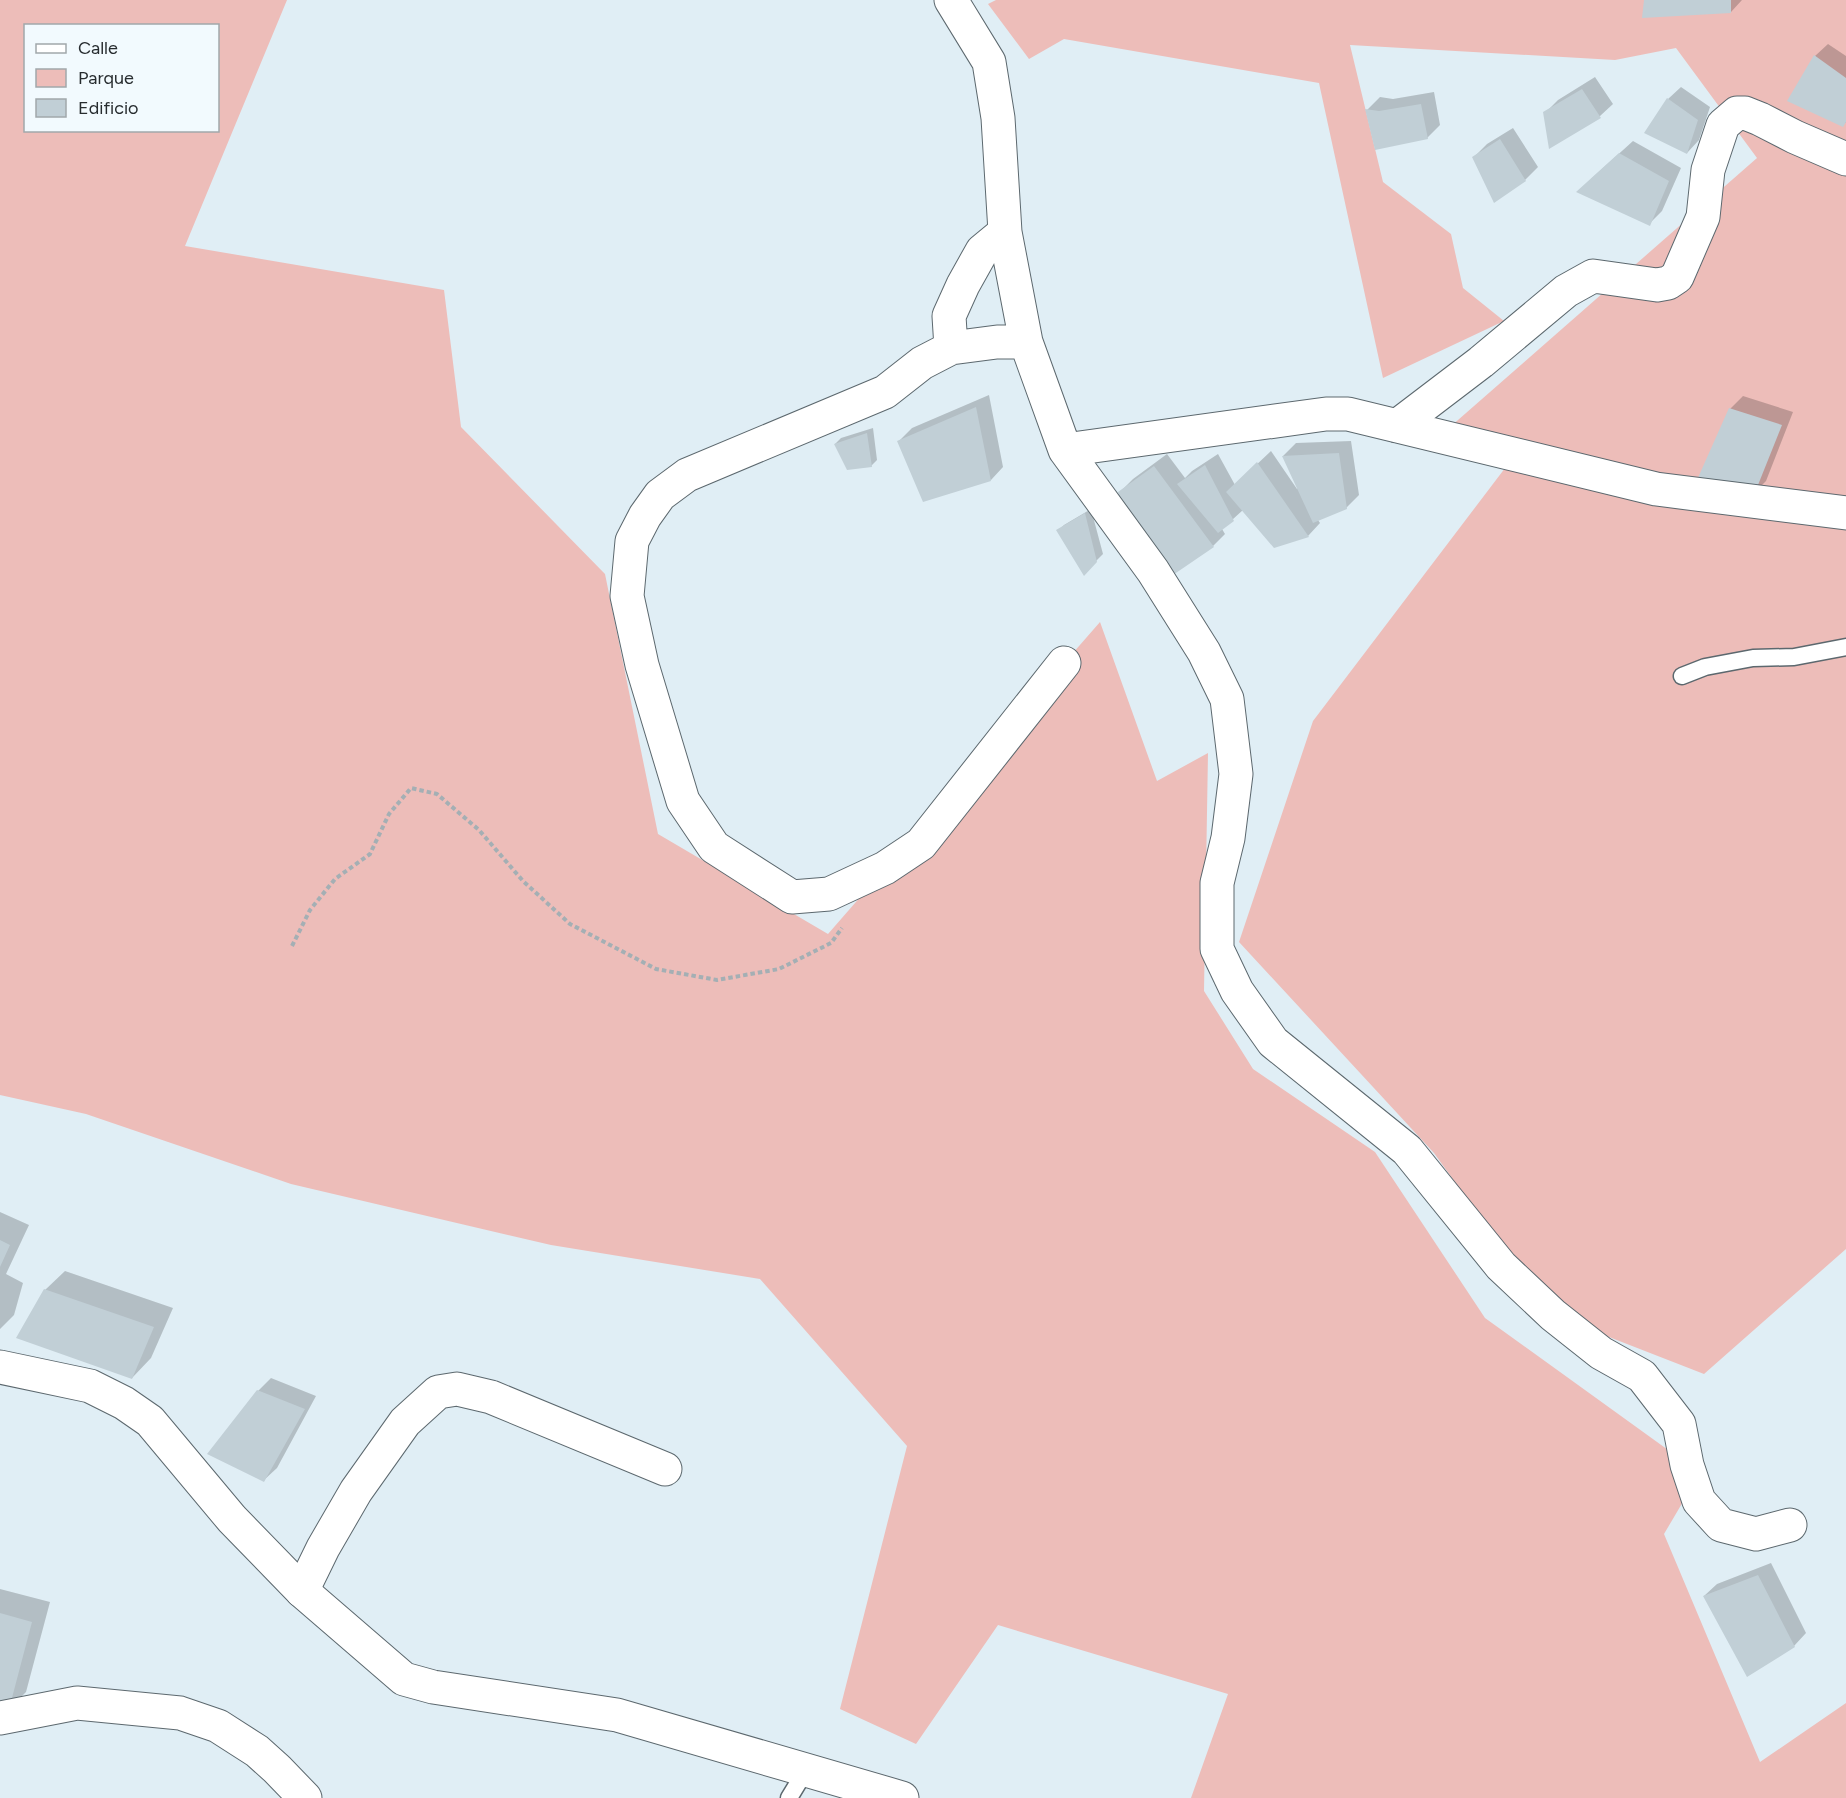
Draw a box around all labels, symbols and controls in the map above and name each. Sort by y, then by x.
legend [24,24,219,132]
text: Calle [78,37,118,59]
text: Parque [78,67,134,89]
text: Edificio [78,97,139,119]

